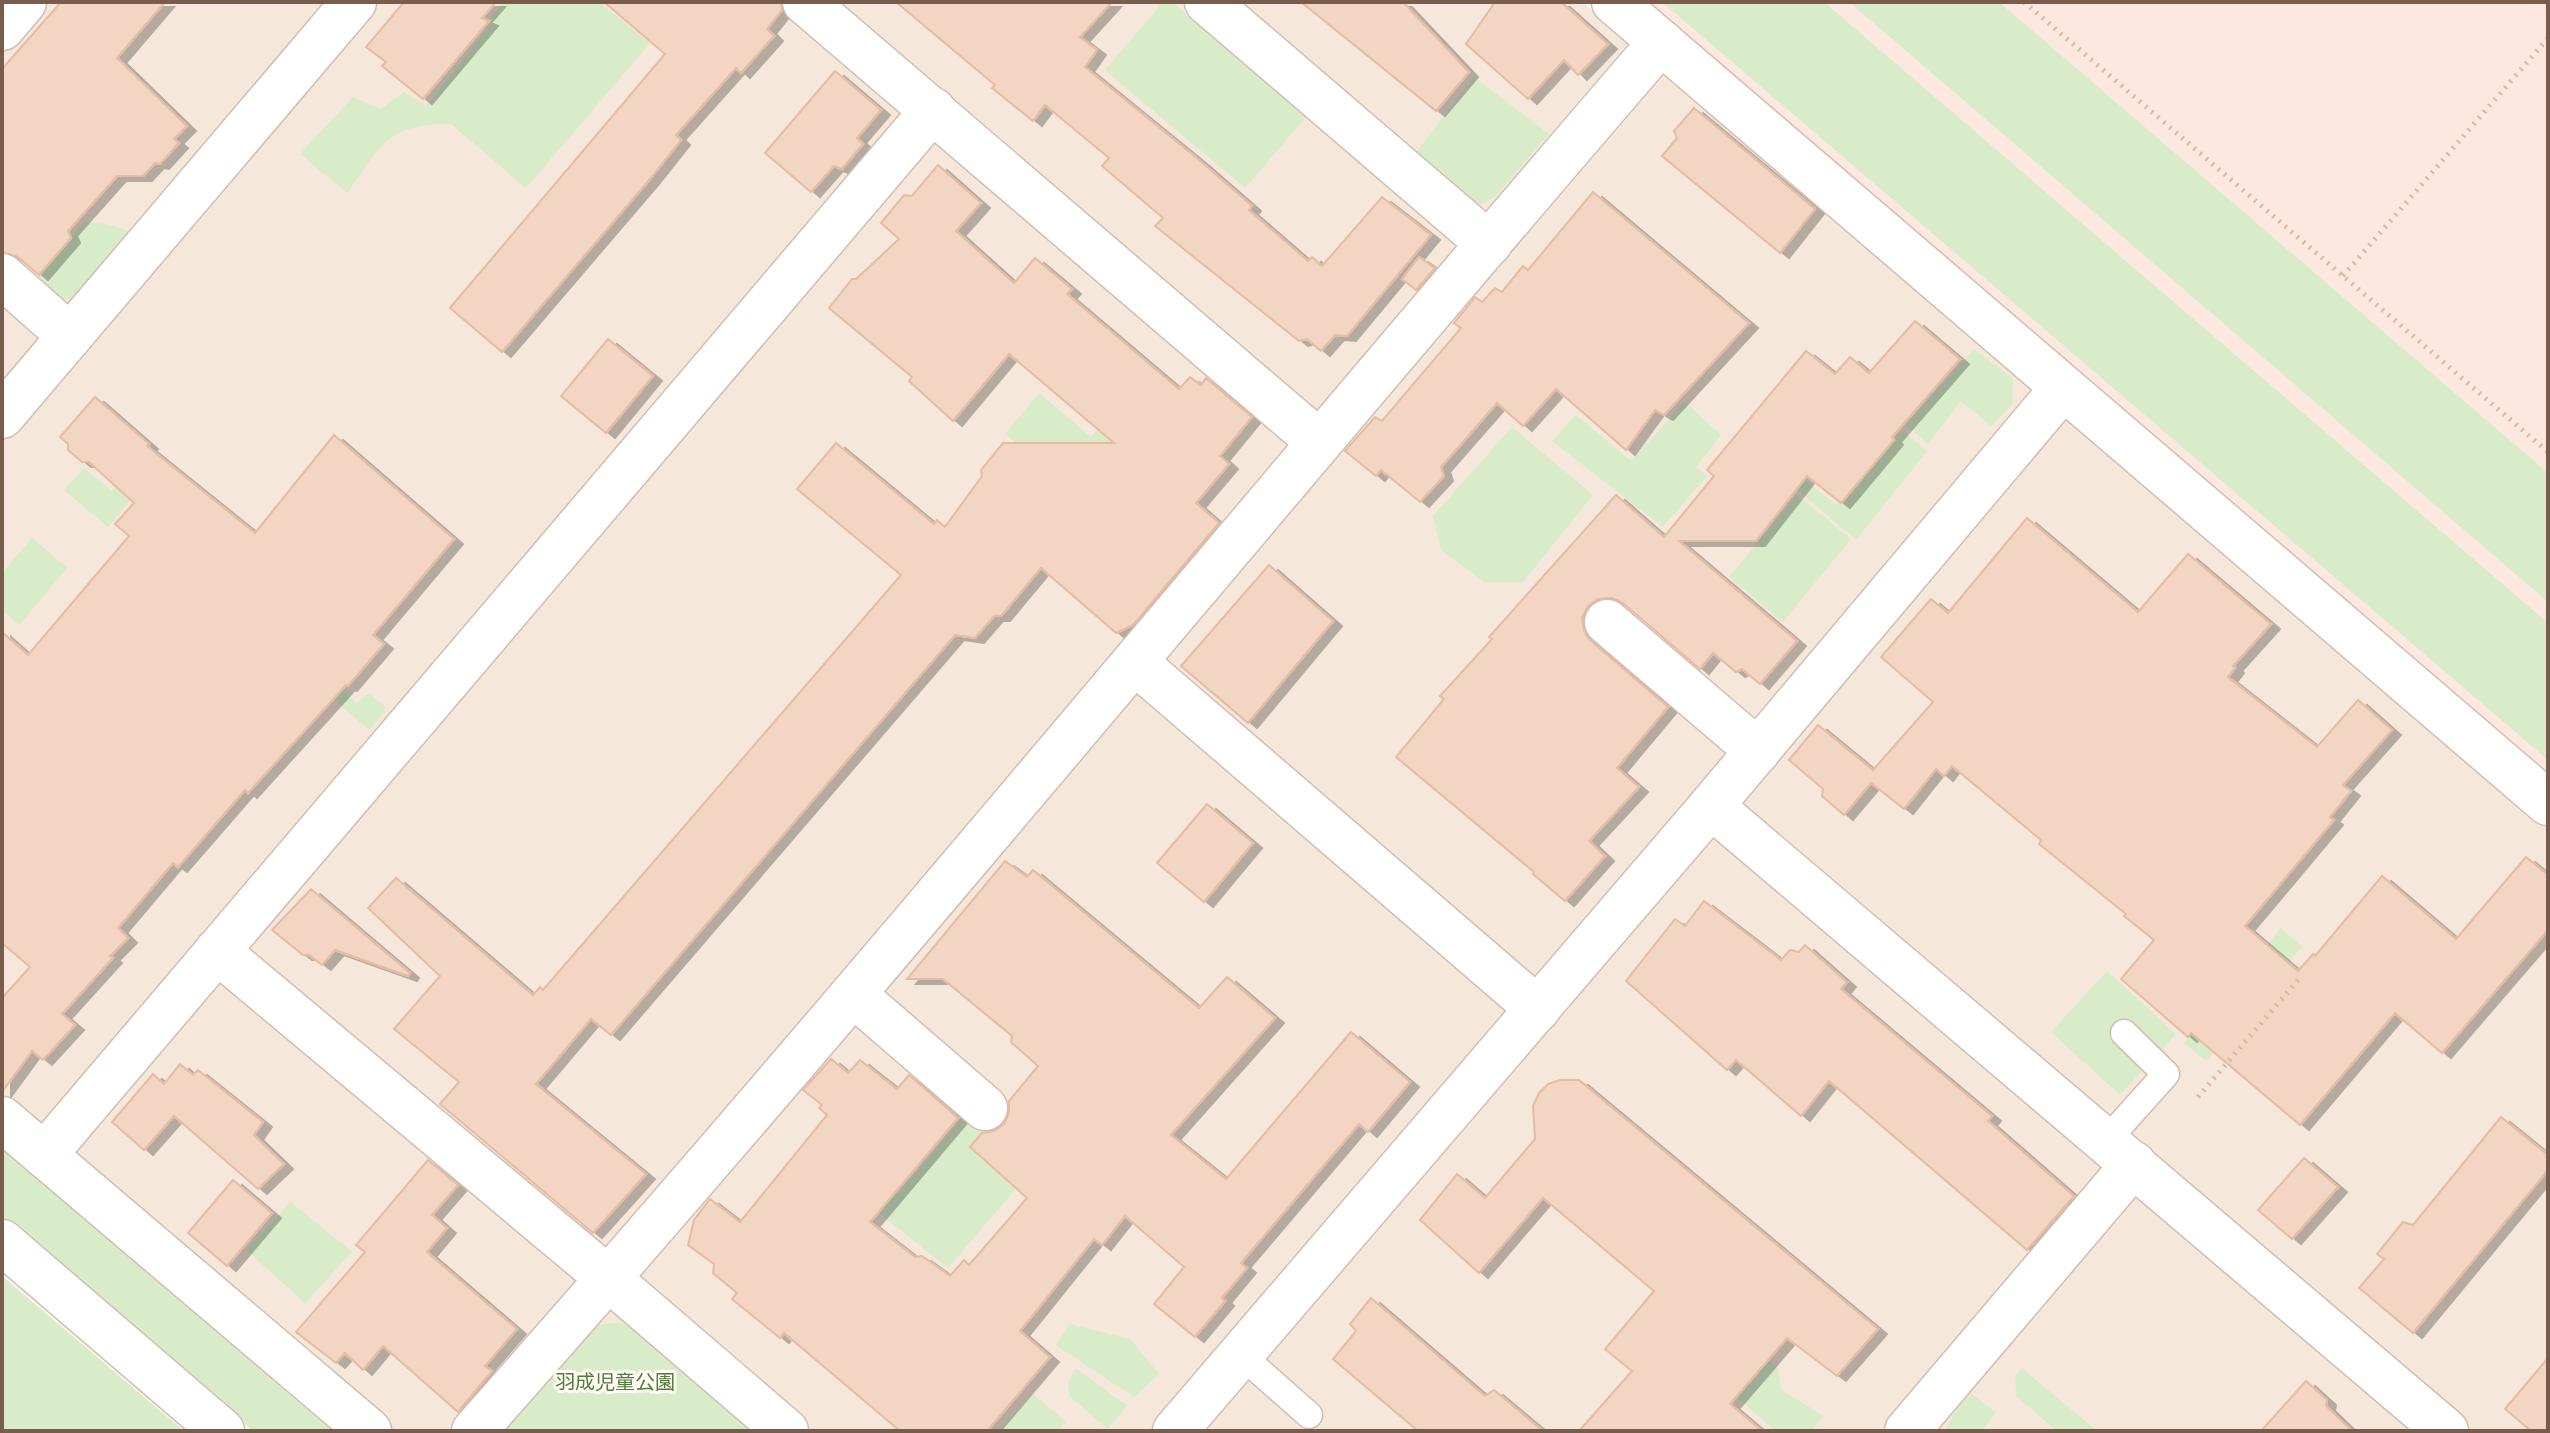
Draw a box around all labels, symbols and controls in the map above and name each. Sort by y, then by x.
park label: 羽成児童公園 [555,1368,675,1395]

